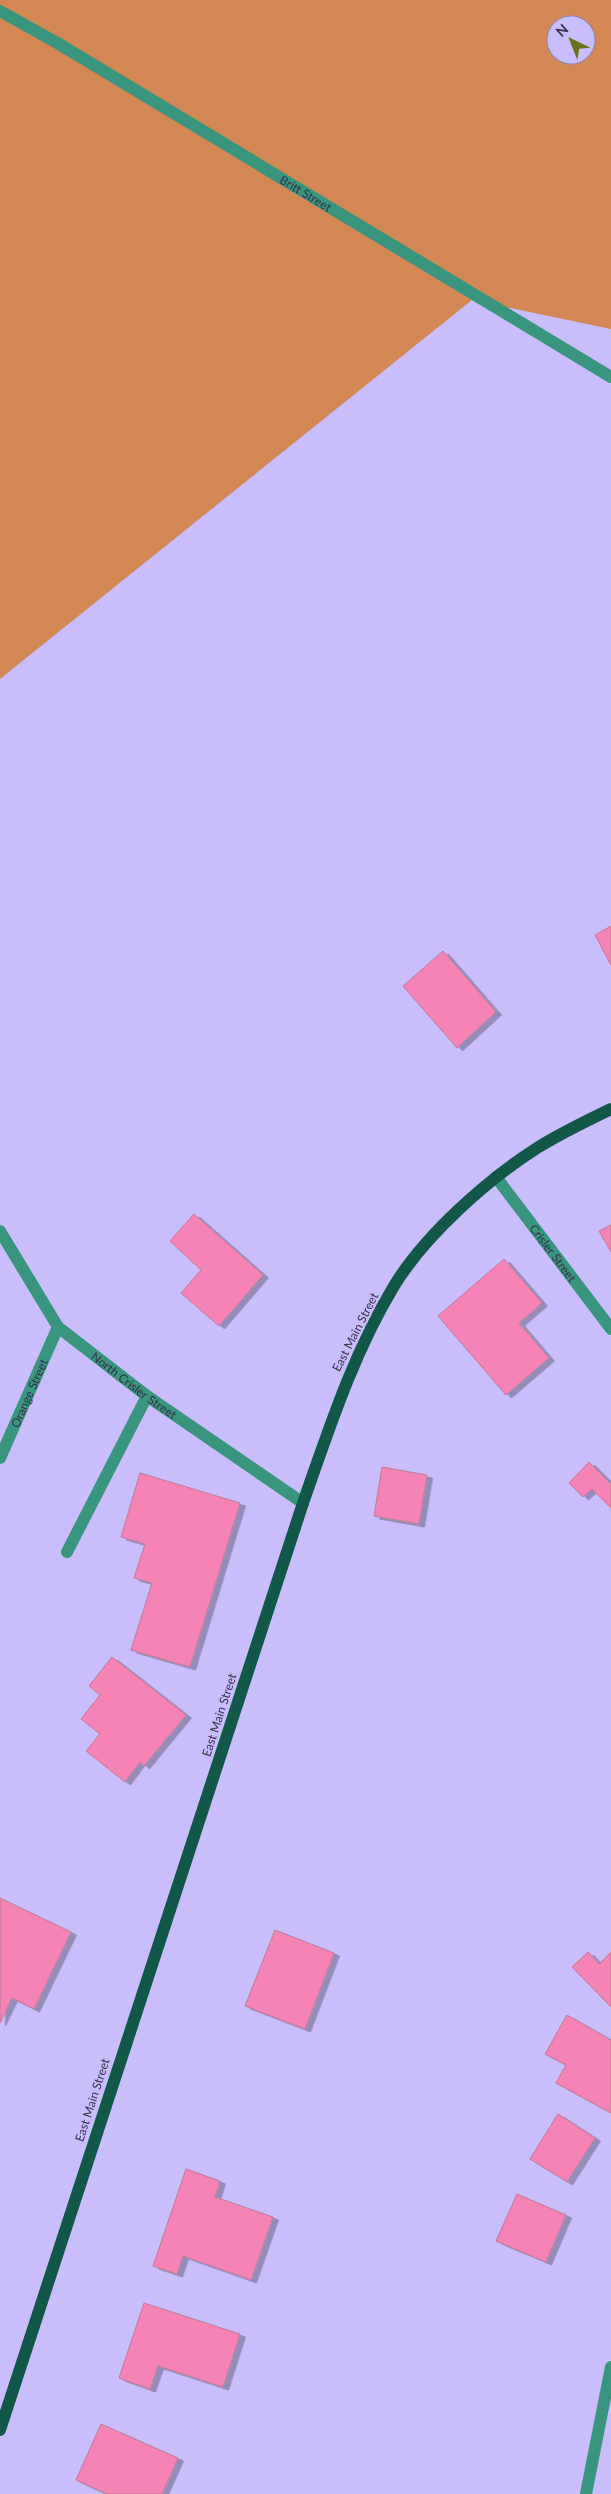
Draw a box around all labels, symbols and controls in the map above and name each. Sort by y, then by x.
north arrow [546,15,596,65]
text: N [552,20,572,40]
street label: Britt Street [277,172,335,215]
street label: Crisler Street [527,1221,580,1285]
street label: East Main Street [329,1289,382,1374]
street label: North Crisler Street [89,1348,180,1422]
street label: Orange Street [7,1356,51,1430]
street label: East Main Street [198,1671,240,1758]
street label: East Main Street [71,2056,113,2143]

